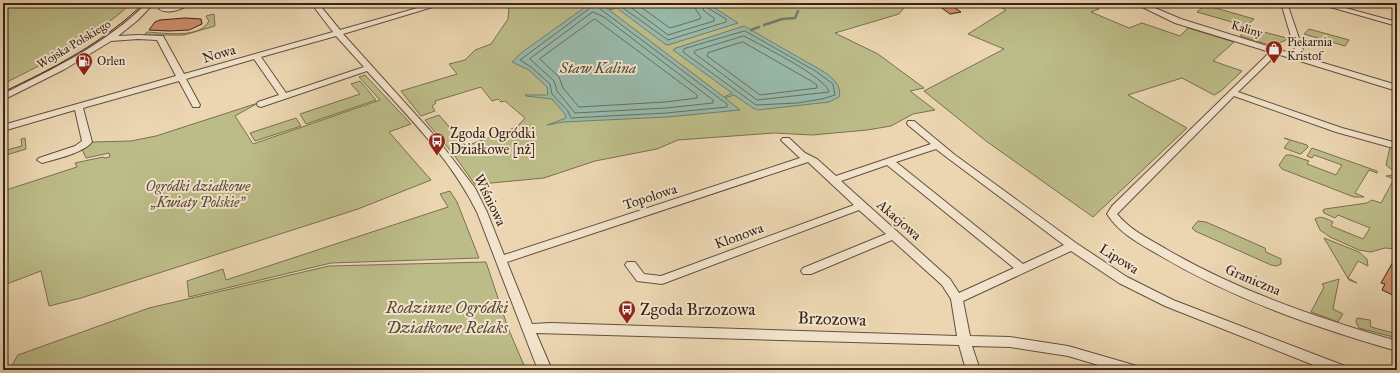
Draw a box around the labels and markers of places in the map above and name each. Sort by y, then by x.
place label: Piekarnia Kristof [1287,35,1333,63]
shop icon: Piekarnia Kristof [1264,39,1284,64]
fuel station icon: Orlen [74,51,94,76]
place label: Orlen [97,54,126,68]
place label: Zgoda Ogródki Działkowe [nż] [450,125,535,158]
bus stop icon: Zgoda Ogródki Działkowe [nż] [427,131,447,156]
bus stop icon: Zgoda Brzozowa [617,299,637,324]
place label: Zgoda Brzozowa [640,299,756,320]

